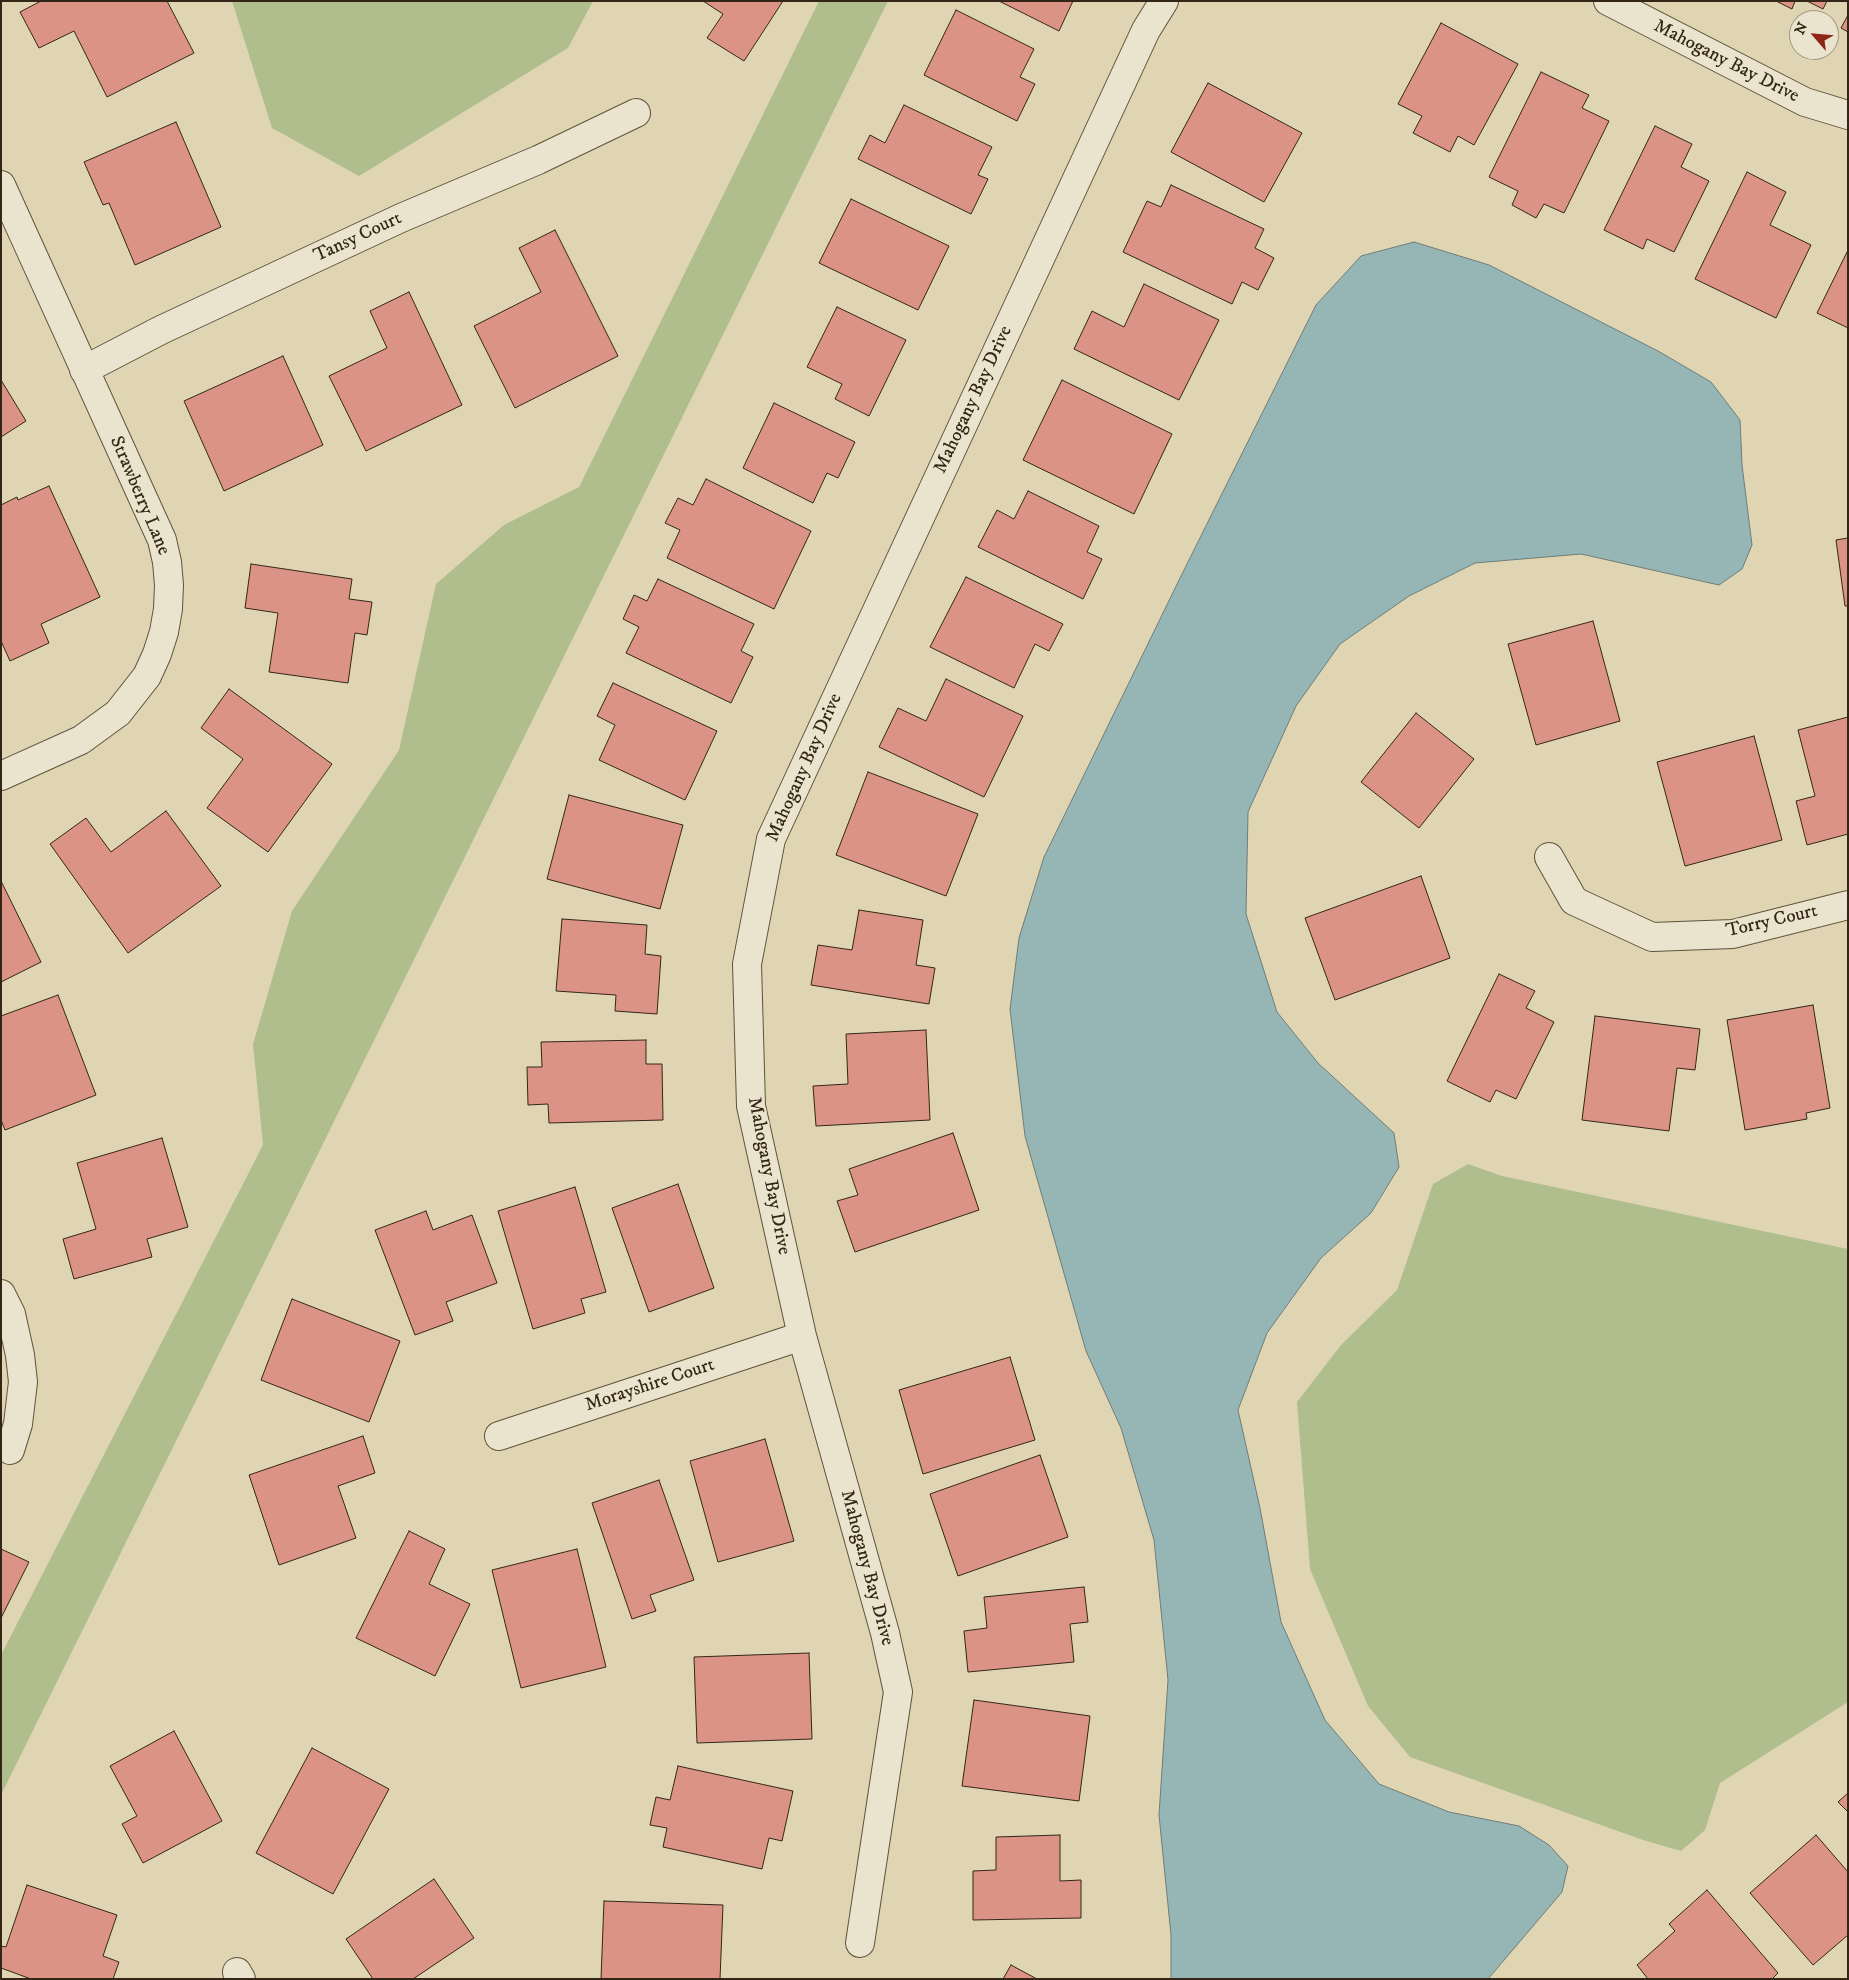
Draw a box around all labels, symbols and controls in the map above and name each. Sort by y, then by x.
north arrow [1789,10,1839,60]
street label: Mahogany Bay Drive [1649,15,1803,109]
text: N [1791,19,1812,38]
street label: Tansy Court [310,208,406,268]
street label: Mahogany Bay Drive [930,323,1018,477]
street label: Strawberry Lane [104,433,174,559]
street label: Mahogany Bay Drive [762,690,848,846]
street label: Torry Court [1724,900,1820,944]
street label: Mahogany Bay Drive [742,1095,794,1257]
street label: Morayshire Court [582,1354,718,1418]
street label: Mahogany Bay Drive [834,1488,898,1648]

